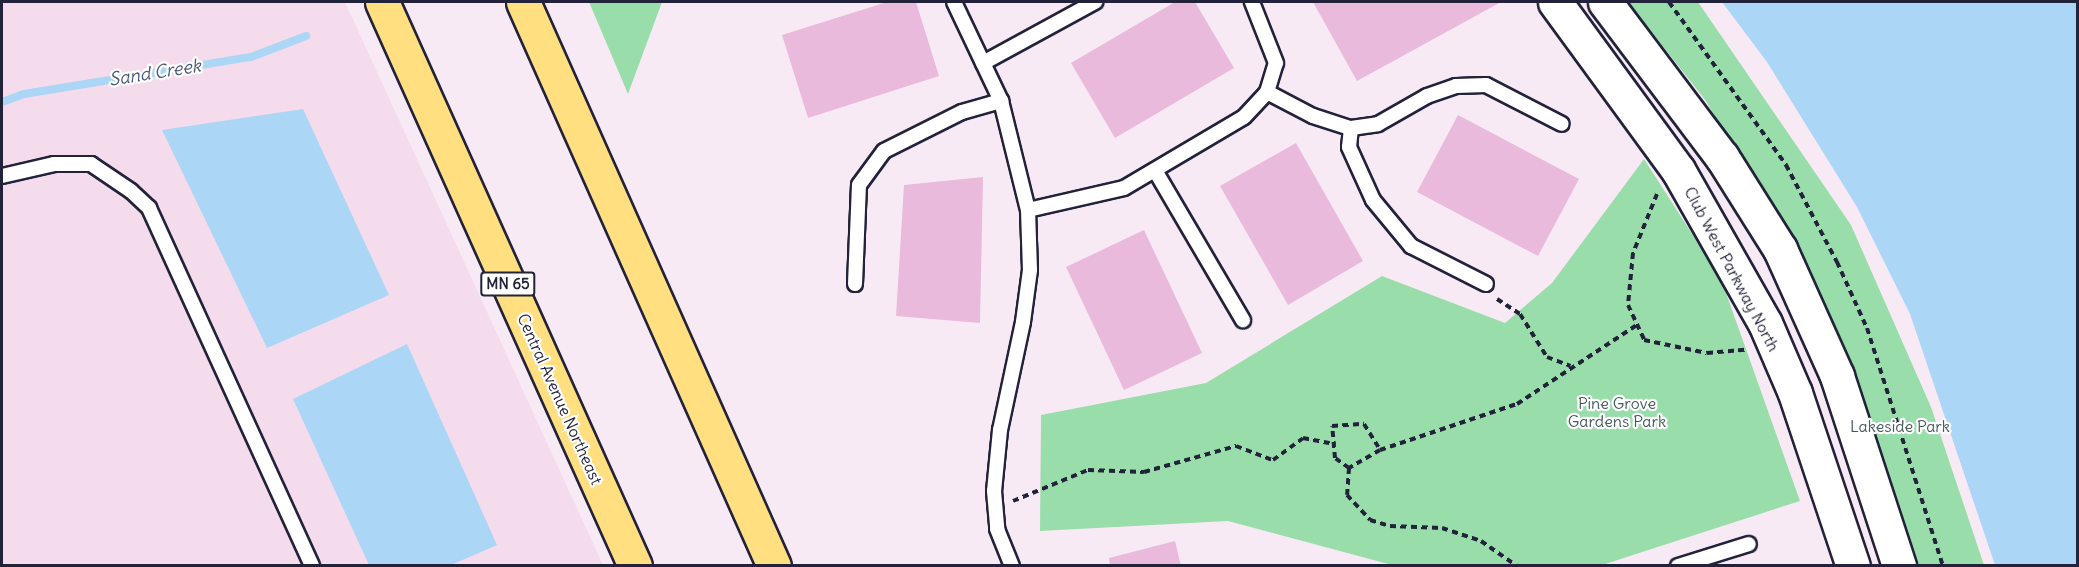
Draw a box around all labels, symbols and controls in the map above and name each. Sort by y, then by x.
water label: Sand Creek [108,55,202,91]
street label: Club West Parkway North [1680,183,1784,355]
road number: MN 65 [480,272,536,296]
street label: Central Avenue Northeast [514,311,606,487]
park label: Pine Grove Gardens Park [1568,393,1666,431]
park label: Lakeside Park [1850,416,1950,436]

